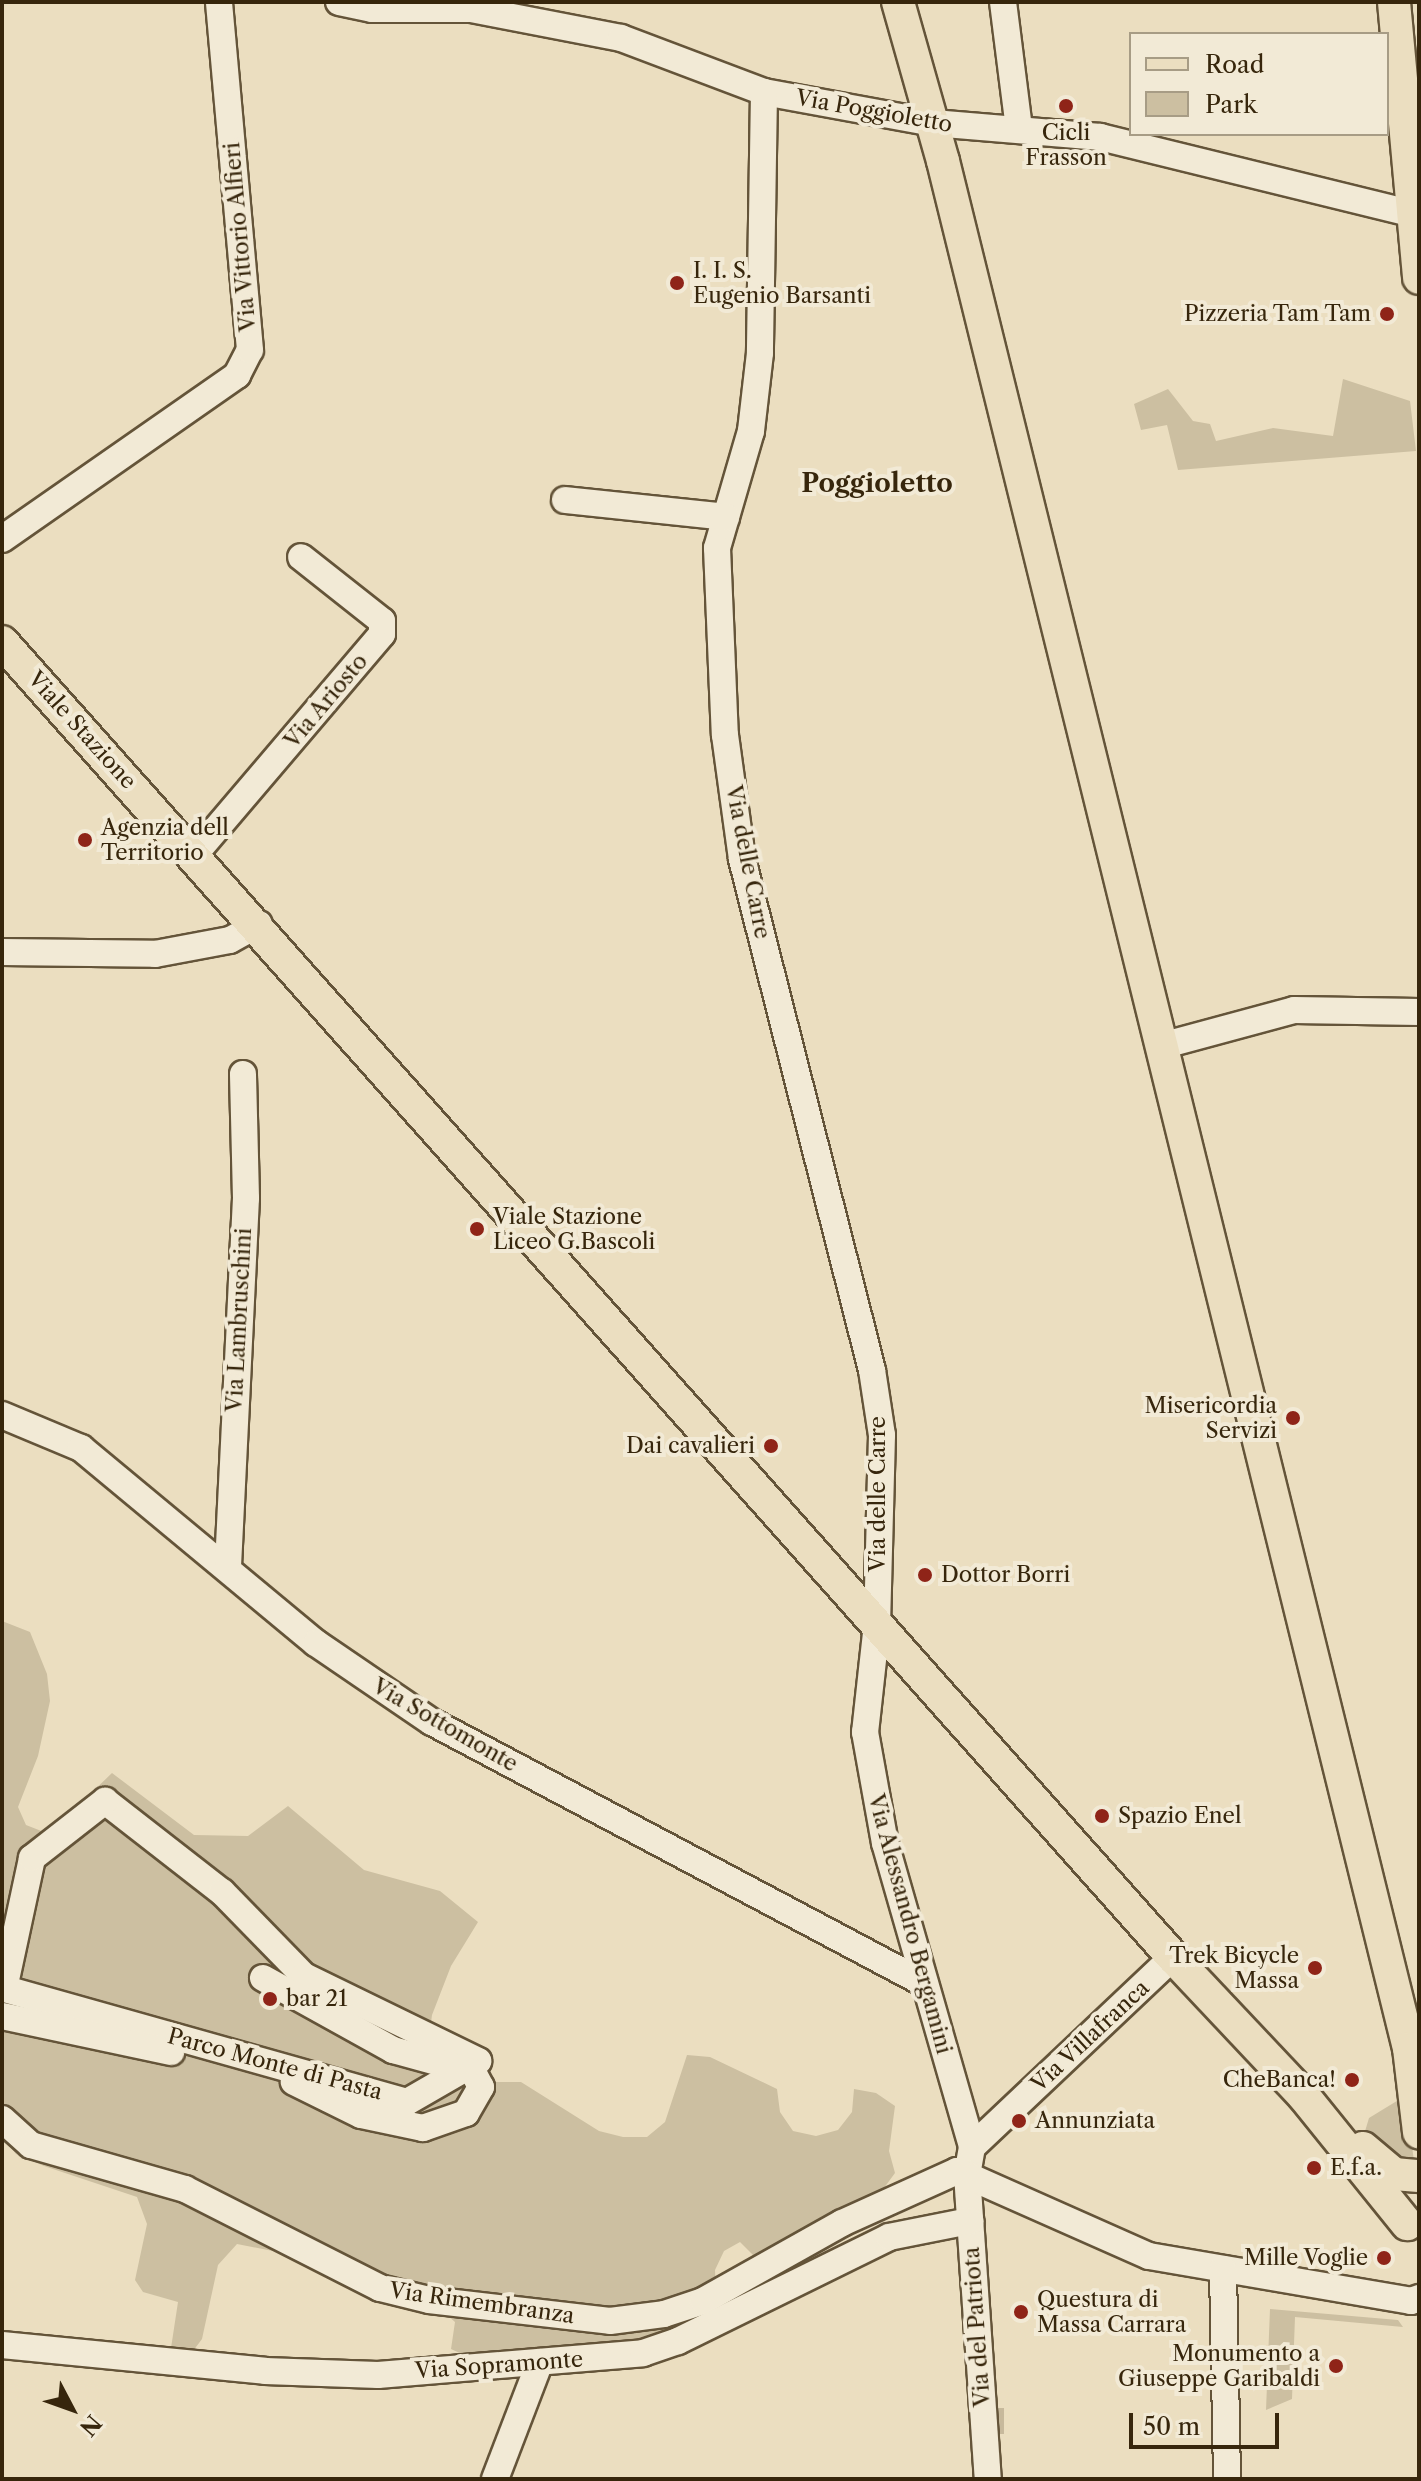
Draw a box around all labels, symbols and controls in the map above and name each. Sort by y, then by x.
legend [1129,32,1389,136]
text: Road [1205,50,1264,79]
street label: Via Poggioletto [794,84,954,138]
text: Park [1205,90,1257,119]
marker: Cicli Frasson [1057,97,1075,115]
place label: Cicli Frasson [1025,119,1107,170]
street label: Via Vittorio Alfieri [218,140,262,334]
place label: I. I. S. Eugenio Barsanti [693,257,871,308]
marker: I. I. S. Eugenio Barsanti [668,274,686,292]
place label: Pizzeria Tam Tam [1183,301,1371,327]
marker: Pizzeria Tam Tam [1378,305,1396,323]
district label: Poggioletto [801,468,953,500]
street label: Via Ariosto [278,648,374,754]
street label: Viale Stazione [22,666,142,794]
street label: Via delle Carre [720,783,776,941]
place label: Agenzia dell Territorio [101,814,229,866]
marker: Agenzia dell Territorio [76,831,94,849]
place label: Viale Stazione Liceo G.Bascoli [493,1203,655,1254]
marker: Viale Stazione Liceo G.Bascoli [468,1220,486,1238]
street label: Via Lambruschini [221,1227,257,1413]
place label: Misericordia Servizi [1145,1392,1277,1444]
marker: Misericordia Servizi [1284,1409,1302,1427]
street label: Via delle Carre [865,1416,891,1572]
place label: Dai cavalieri [626,1433,755,1459]
marker: Dai cavalieri [762,1437,780,1455]
place label: Dottor Borri [941,1562,1071,1588]
marker: Dottor Borri [916,1566,934,1584]
street label: Via Sottomonte [368,1673,522,1777]
street label: Via Alessandro Bergamini [862,1791,958,2057]
place label: Spazio Enel [1118,1803,1241,1829]
marker: Spazio Enel [1093,1807,1111,1825]
place label: Trek Bicycle Massa [1169,1942,1299,1994]
marker: Trek Bicycle Massa [1306,1959,1324,1977]
street label: Via Villafranca [1025,1974,1155,2098]
place label: bar 21 [286,1986,348,2012]
marker: bar 21 [261,1990,279,2008]
street label: Parco Monte di Pasta [165,2023,385,2105]
place label: CheBanca! [1223,2067,1336,2093]
marker: CheBanca! [1343,2071,1361,2089]
place label: Annunziata [1035,2108,1155,2134]
marker: Annunziata [1010,2112,1028,2130]
place label: E.f.a. [1330,2155,1382,2181]
marker: E.f.a. [1305,2159,1323,2177]
place label: Mille Voglie [1243,2245,1368,2271]
street label: Via del Patriota [958,2246,996,2408]
marker: Mille Voglie [1375,2249,1393,2267]
street label: Via Rimembranza [388,2277,576,2329]
place label: Questura di Massa Carrara [1037,2286,1187,2338]
marker: Questura di Massa Carrara [1012,2303,1030,2321]
place label: Monumento a Giuseppe Garibaldi [1118,2340,1320,2392]
street label: Via Sopramonte [414,2346,584,2384]
marker: Monumento a Giuseppe Garibaldi [1327,2357,1345,2375]
north arrow [32,2369,112,2449]
scale bar [1133,2397,1283,2447]
text: N [74,2409,107,2441]
text: 50 m [1143,2412,1200,2441]

